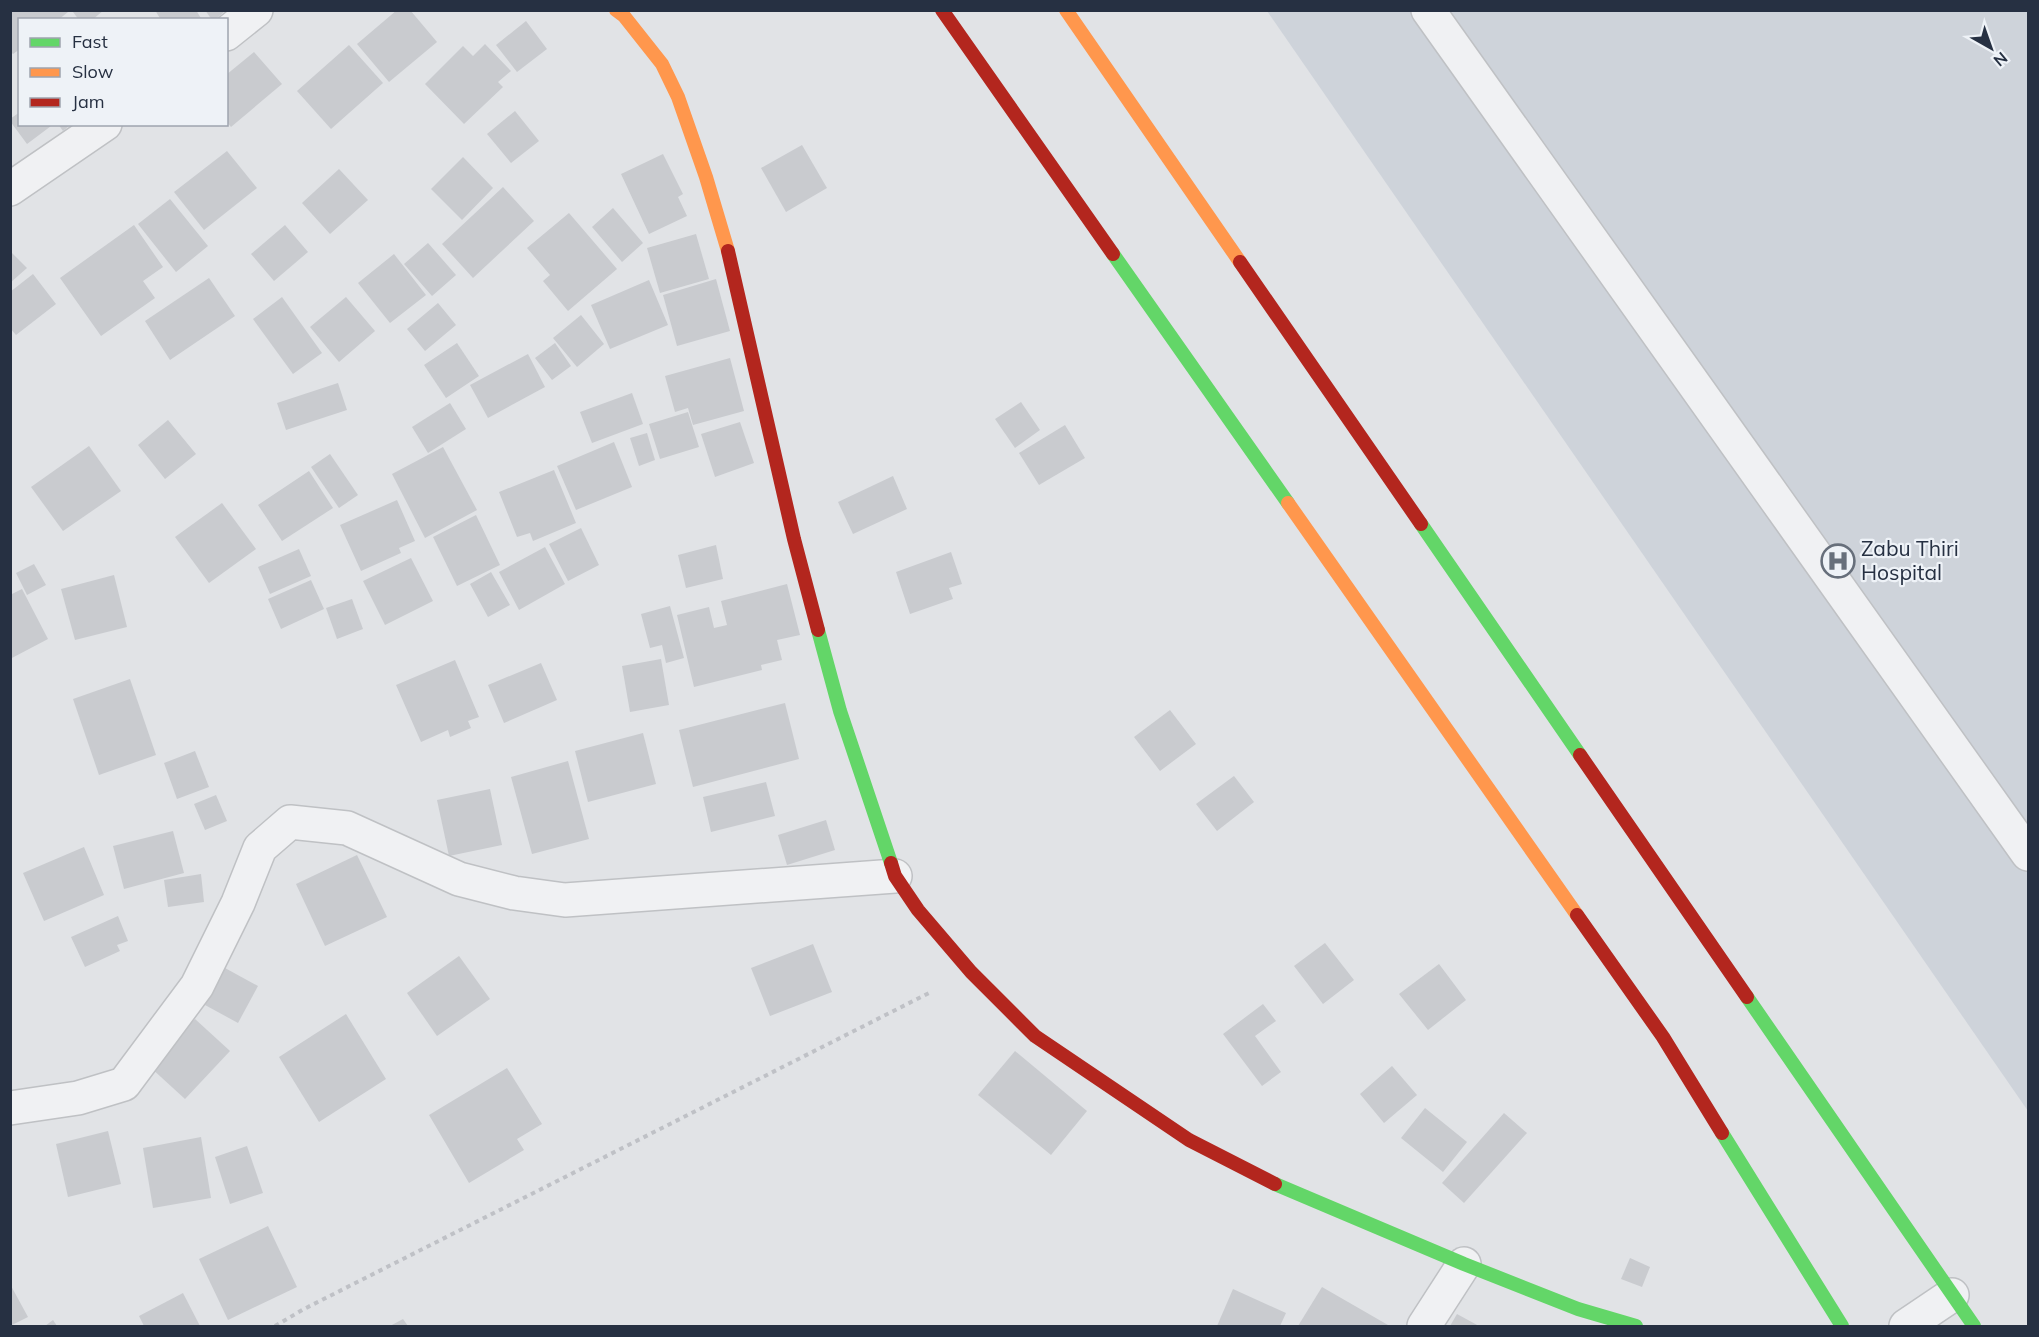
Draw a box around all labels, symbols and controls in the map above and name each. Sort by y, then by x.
legend [18,18,228,126]
north arrow [1961,18,2021,78]
text: Fast [72,30,108,53]
text: N [1990,48,2012,71]
text: Slow [72,60,114,83]
text: Jam [72,90,105,113]
place label: Zabu Thiri Hospital [1861,535,1959,585]
hospital icon: Zabu Thiri Hospital [1820,543,1856,579]

